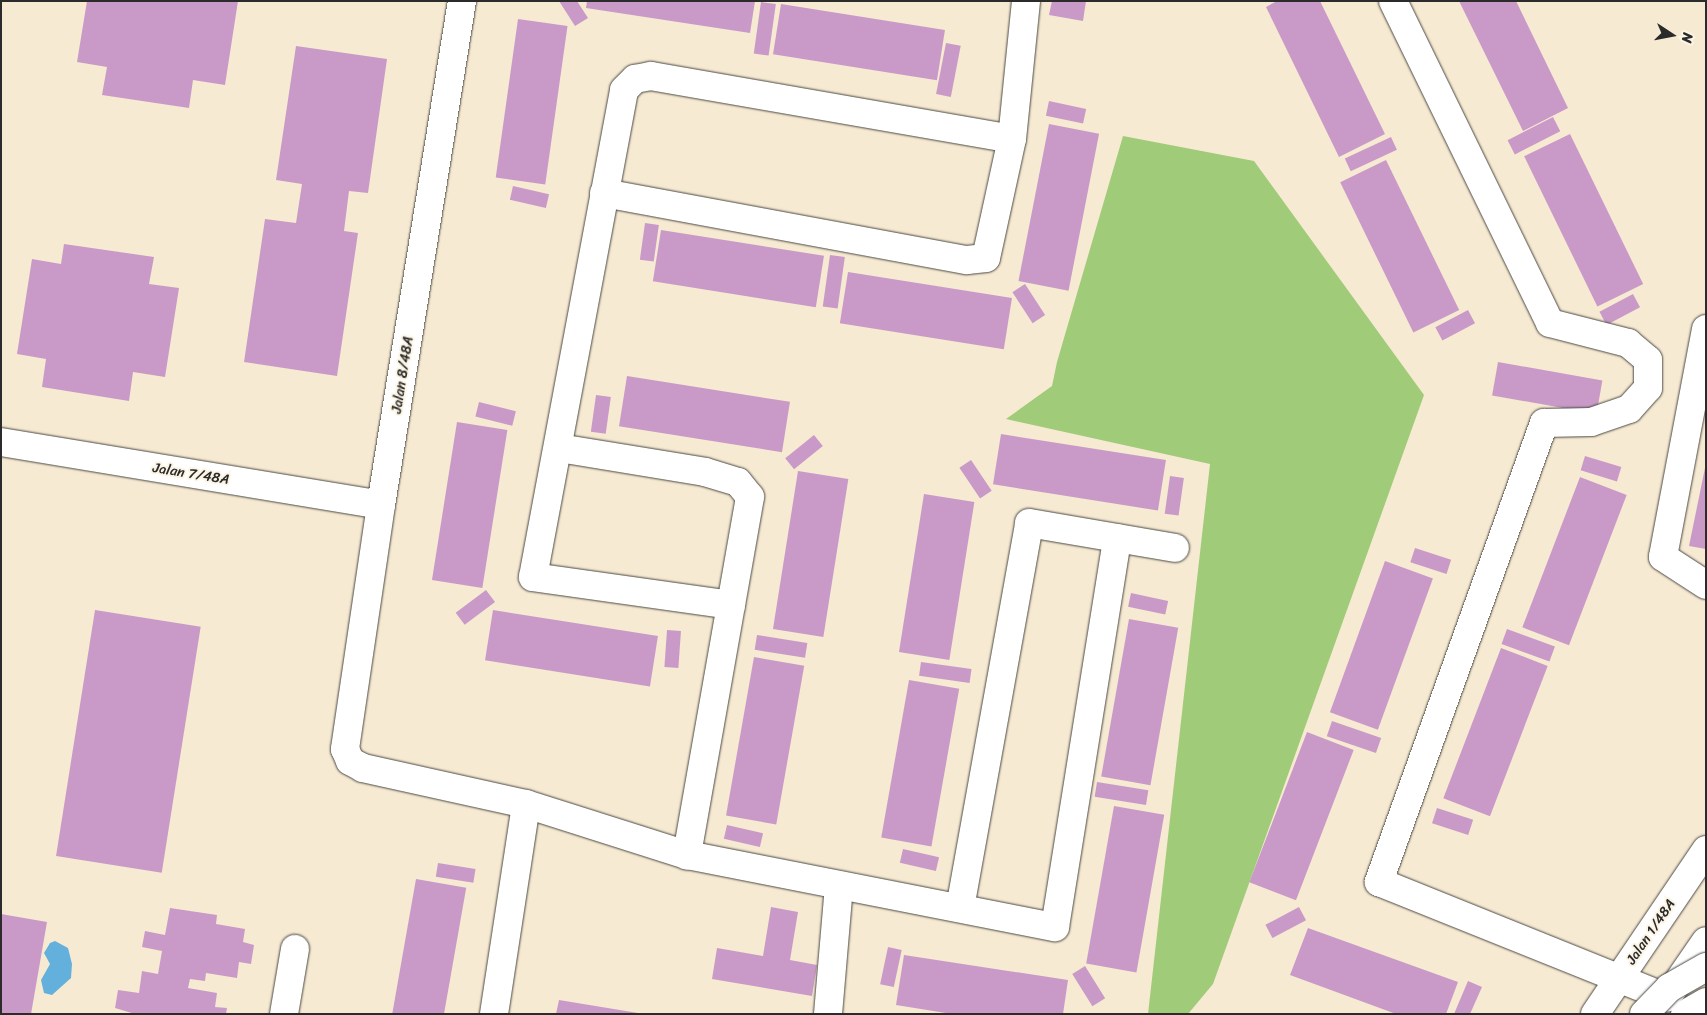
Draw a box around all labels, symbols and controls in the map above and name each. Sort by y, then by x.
north arrow [1647,10,1697,60]
text: N [1674,31,1700,45]
street label: Jalan 8/48A [389,335,417,415]
street label: Jalan 7/48A [152,460,230,488]
street label: Jalan 1/48A [1623,896,1679,968]

